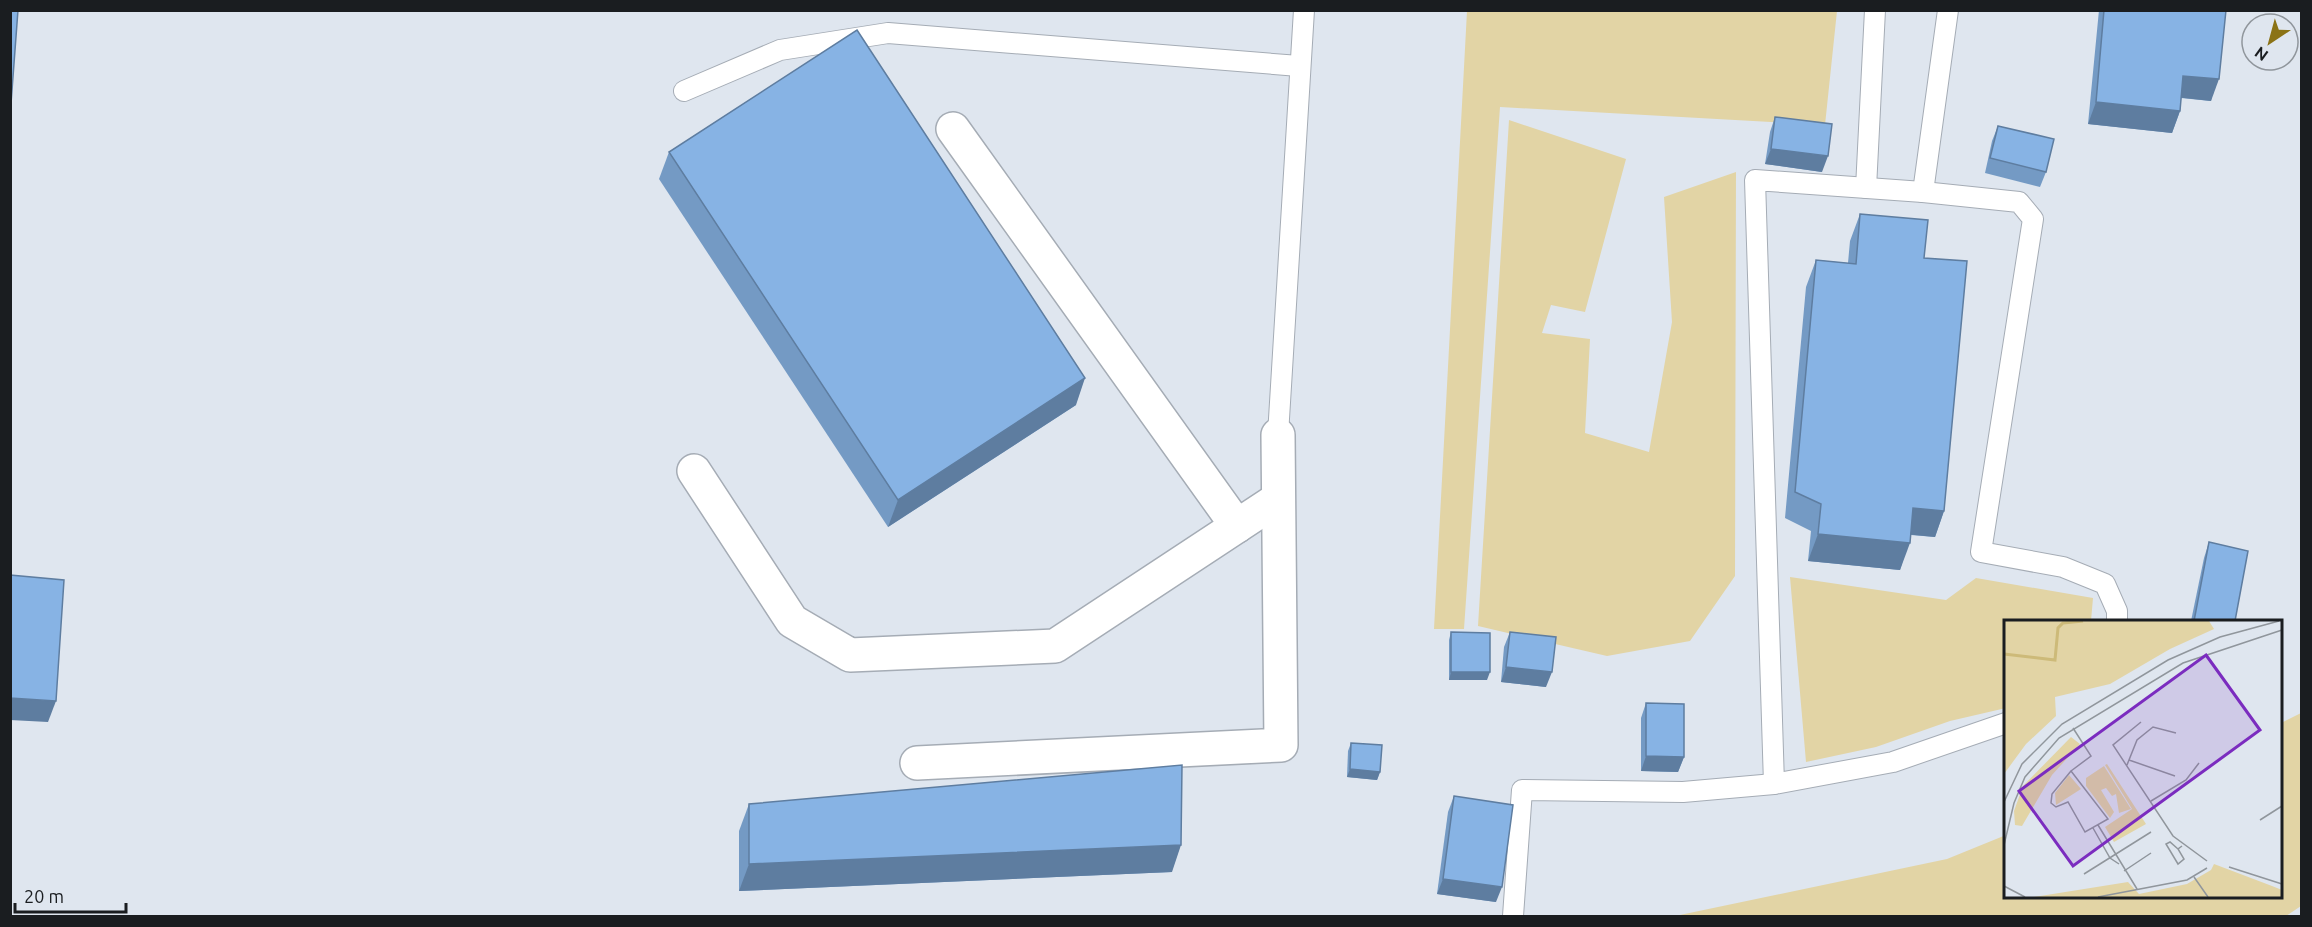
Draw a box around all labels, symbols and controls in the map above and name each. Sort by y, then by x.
north arrow [2240,12,2300,72]
text: N [2251,43,2271,65]
inset map [2004,620,2282,897]
scale bar [15,876,126,914]
text: 20 m [24,886,64,906]

